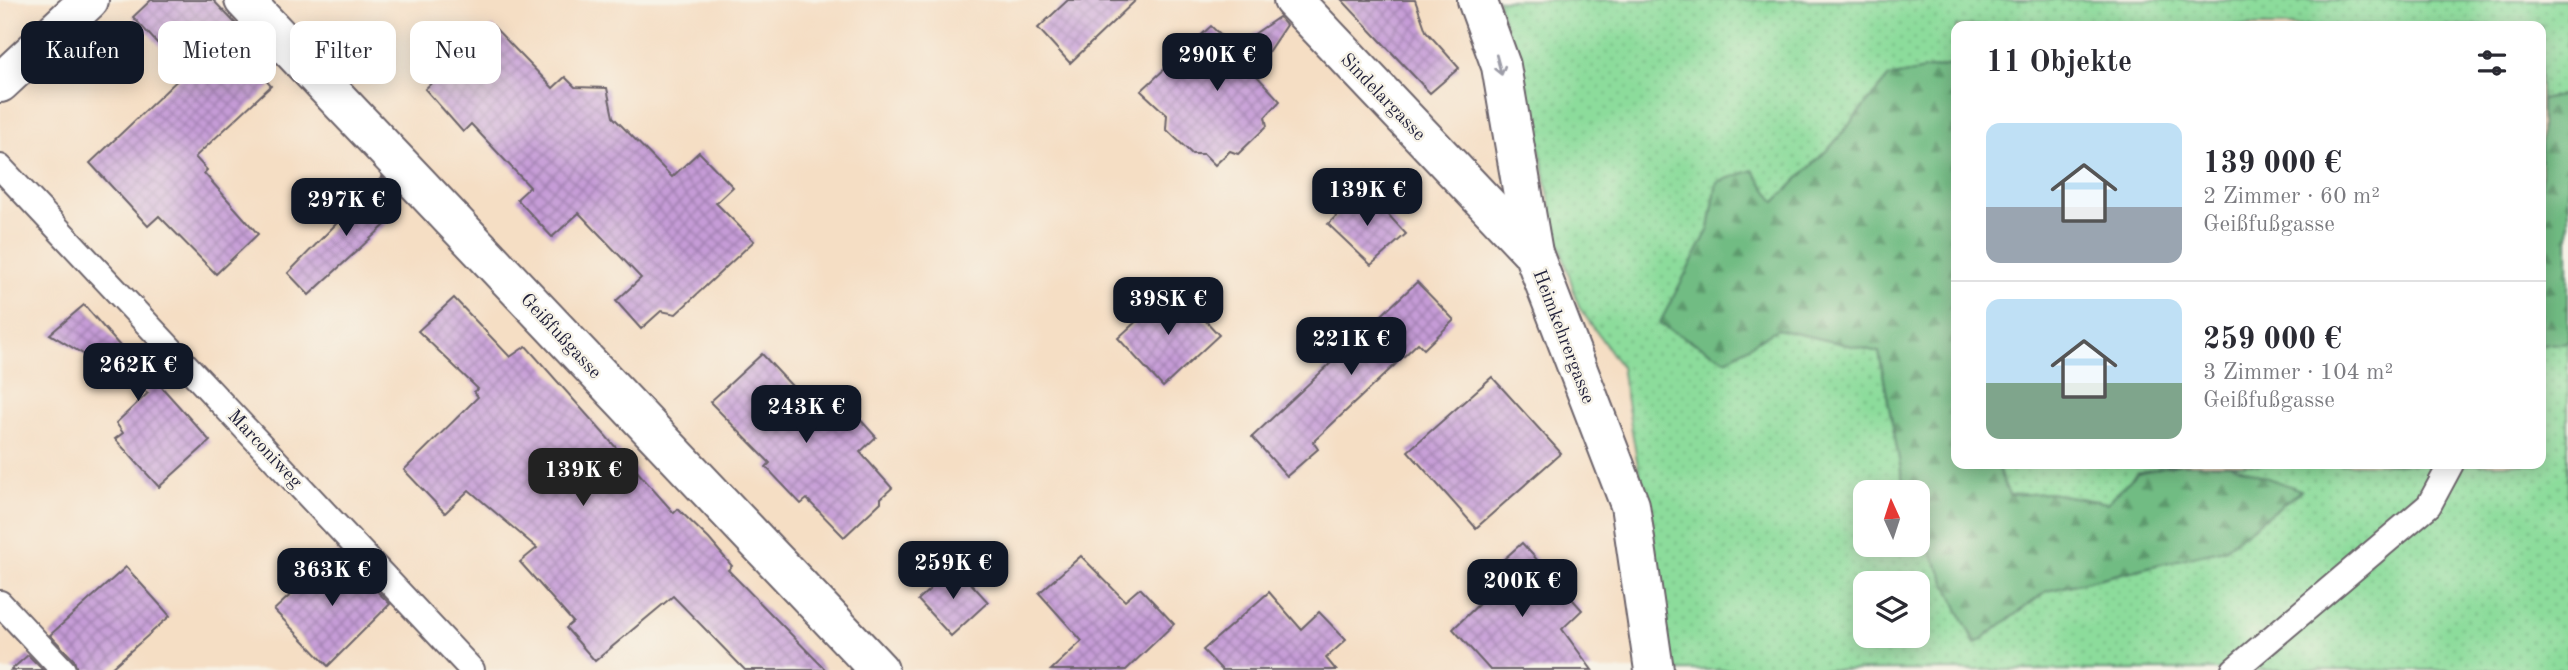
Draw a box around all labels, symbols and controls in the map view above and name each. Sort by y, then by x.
chip: Kaufen [21,21,144,84]
chip: Mieten [158,21,276,84]
chip: Filter [290,21,396,84]
chip: Neu [410,21,501,84]
pin: 290K € [1160,34,1274,93]
text: 290K € [1178,44,1256,67]
icon: filters [2473,44,2511,82]
text: 11 Objekte [1986,48,2132,78]
street label: Sindelargasse [1336,50,1428,145]
one-way arrow [1494,53,1507,75]
text: 139 000 € [2203,149,2342,179]
icon: home [2042,151,2126,235]
pin: 139K € [1310,168,1424,228]
pin: 297K € [289,178,403,238]
text: 139K € [1328,179,1406,202]
text: 2 Zimmer · 60 m² [2203,185,2380,208]
text: 297K € [307,189,385,212]
text: Geißfußgasse [2203,213,2335,236]
street label: Heimkehrergasse [1528,267,1597,407]
pin: 398K € [1111,278,1225,337]
text: 398K € [1129,288,1207,311]
street label: Geißfußgasse [516,290,604,383]
pin: 221K € [1294,318,1408,377]
text: 259 000 € [2203,325,2342,355]
icon: home [2042,327,2126,411]
text: 221K € [1312,328,1390,351]
pin: 262K € [81,344,195,403]
text: 262K € [99,354,177,377]
text: 3 Zimmer · 104 m² [2203,361,2393,384]
pin: 243K € [749,386,863,445]
text: Geißfußgasse [2203,389,2335,412]
text: 243K € [767,396,845,419]
street label: Marconiweg [223,407,305,493]
pin: 139K € [526,448,640,508]
text: 139K € [544,459,622,482]
north arrow [1853,480,1930,556]
map controls [1853,480,1930,648]
pin: 259K € [896,542,1010,601]
pin: 363K € [275,548,389,608]
text: 259K € [914,552,992,575]
text: 363K € [293,559,371,582]
pin: 200K € [1465,560,1579,619]
text: 200K € [1483,570,1561,593]
button: layers [1853,571,1930,648]

